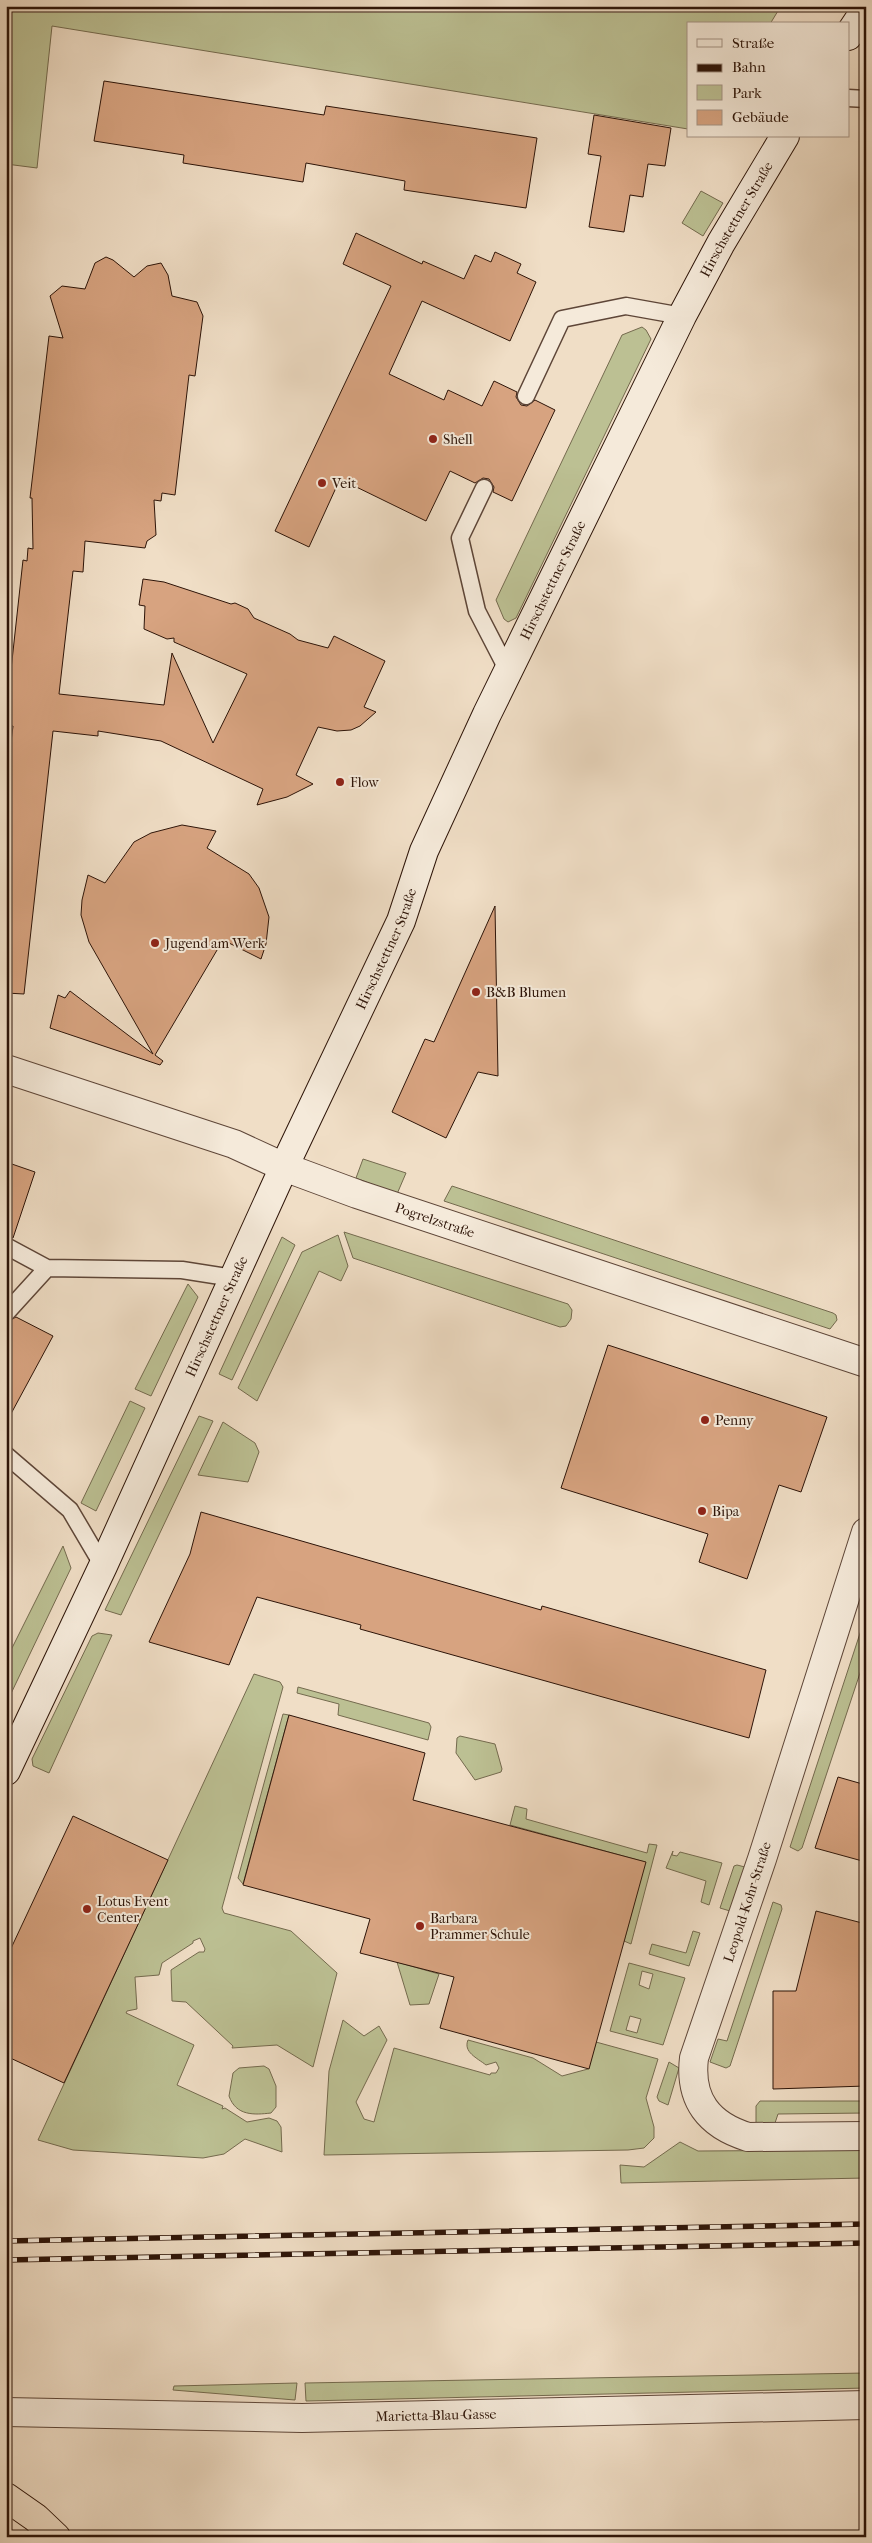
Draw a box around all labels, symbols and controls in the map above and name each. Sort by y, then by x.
legend [687,22,850,138]
text: Straße [732,34,775,52]
text: Bahn [732,58,766,76]
text: Park [732,84,762,102]
text: Gebäude [732,108,789,126]
street label: Hirschstettner Straße [696,159,777,280]
place label: Shell [443,431,473,448]
marker: Shell [427,433,439,445]
place label: Veit [331,475,356,492]
marker: Veit [316,477,328,489]
street label: Hirschstettner Straße [517,518,590,643]
place label: Flow [350,774,379,791]
marker: Flow [334,776,346,788]
street label: Hirschstettner Straße [352,886,420,1012]
place label: Jugend am Werk [164,935,266,952]
marker: Jugend am Werk [149,937,161,949]
place label: B&B Blumen [486,984,566,1001]
marker: B&B Blumen [470,986,482,998]
street label: Pogrelzstraße [393,1199,477,1242]
street label: Hirschstettner Straße [182,1253,252,1380]
place label: Penny [715,1412,754,1429]
marker: Penny [699,1414,711,1426]
place label: Bipa [712,1503,740,1520]
marker: Bipa [696,1505,708,1517]
street label: Leopold-Kohr-Straße [720,1840,775,1965]
place label: Lotus Event Center [97,1893,169,1926]
marker: Lotus Event Center [81,1903,93,1915]
place label: Barbara Prammer Schule [430,1910,530,1943]
marker: Barbara Prammer Schule [414,1920,426,1932]
street label: Marietta-Blau-Gasse [375,2406,497,2425]

